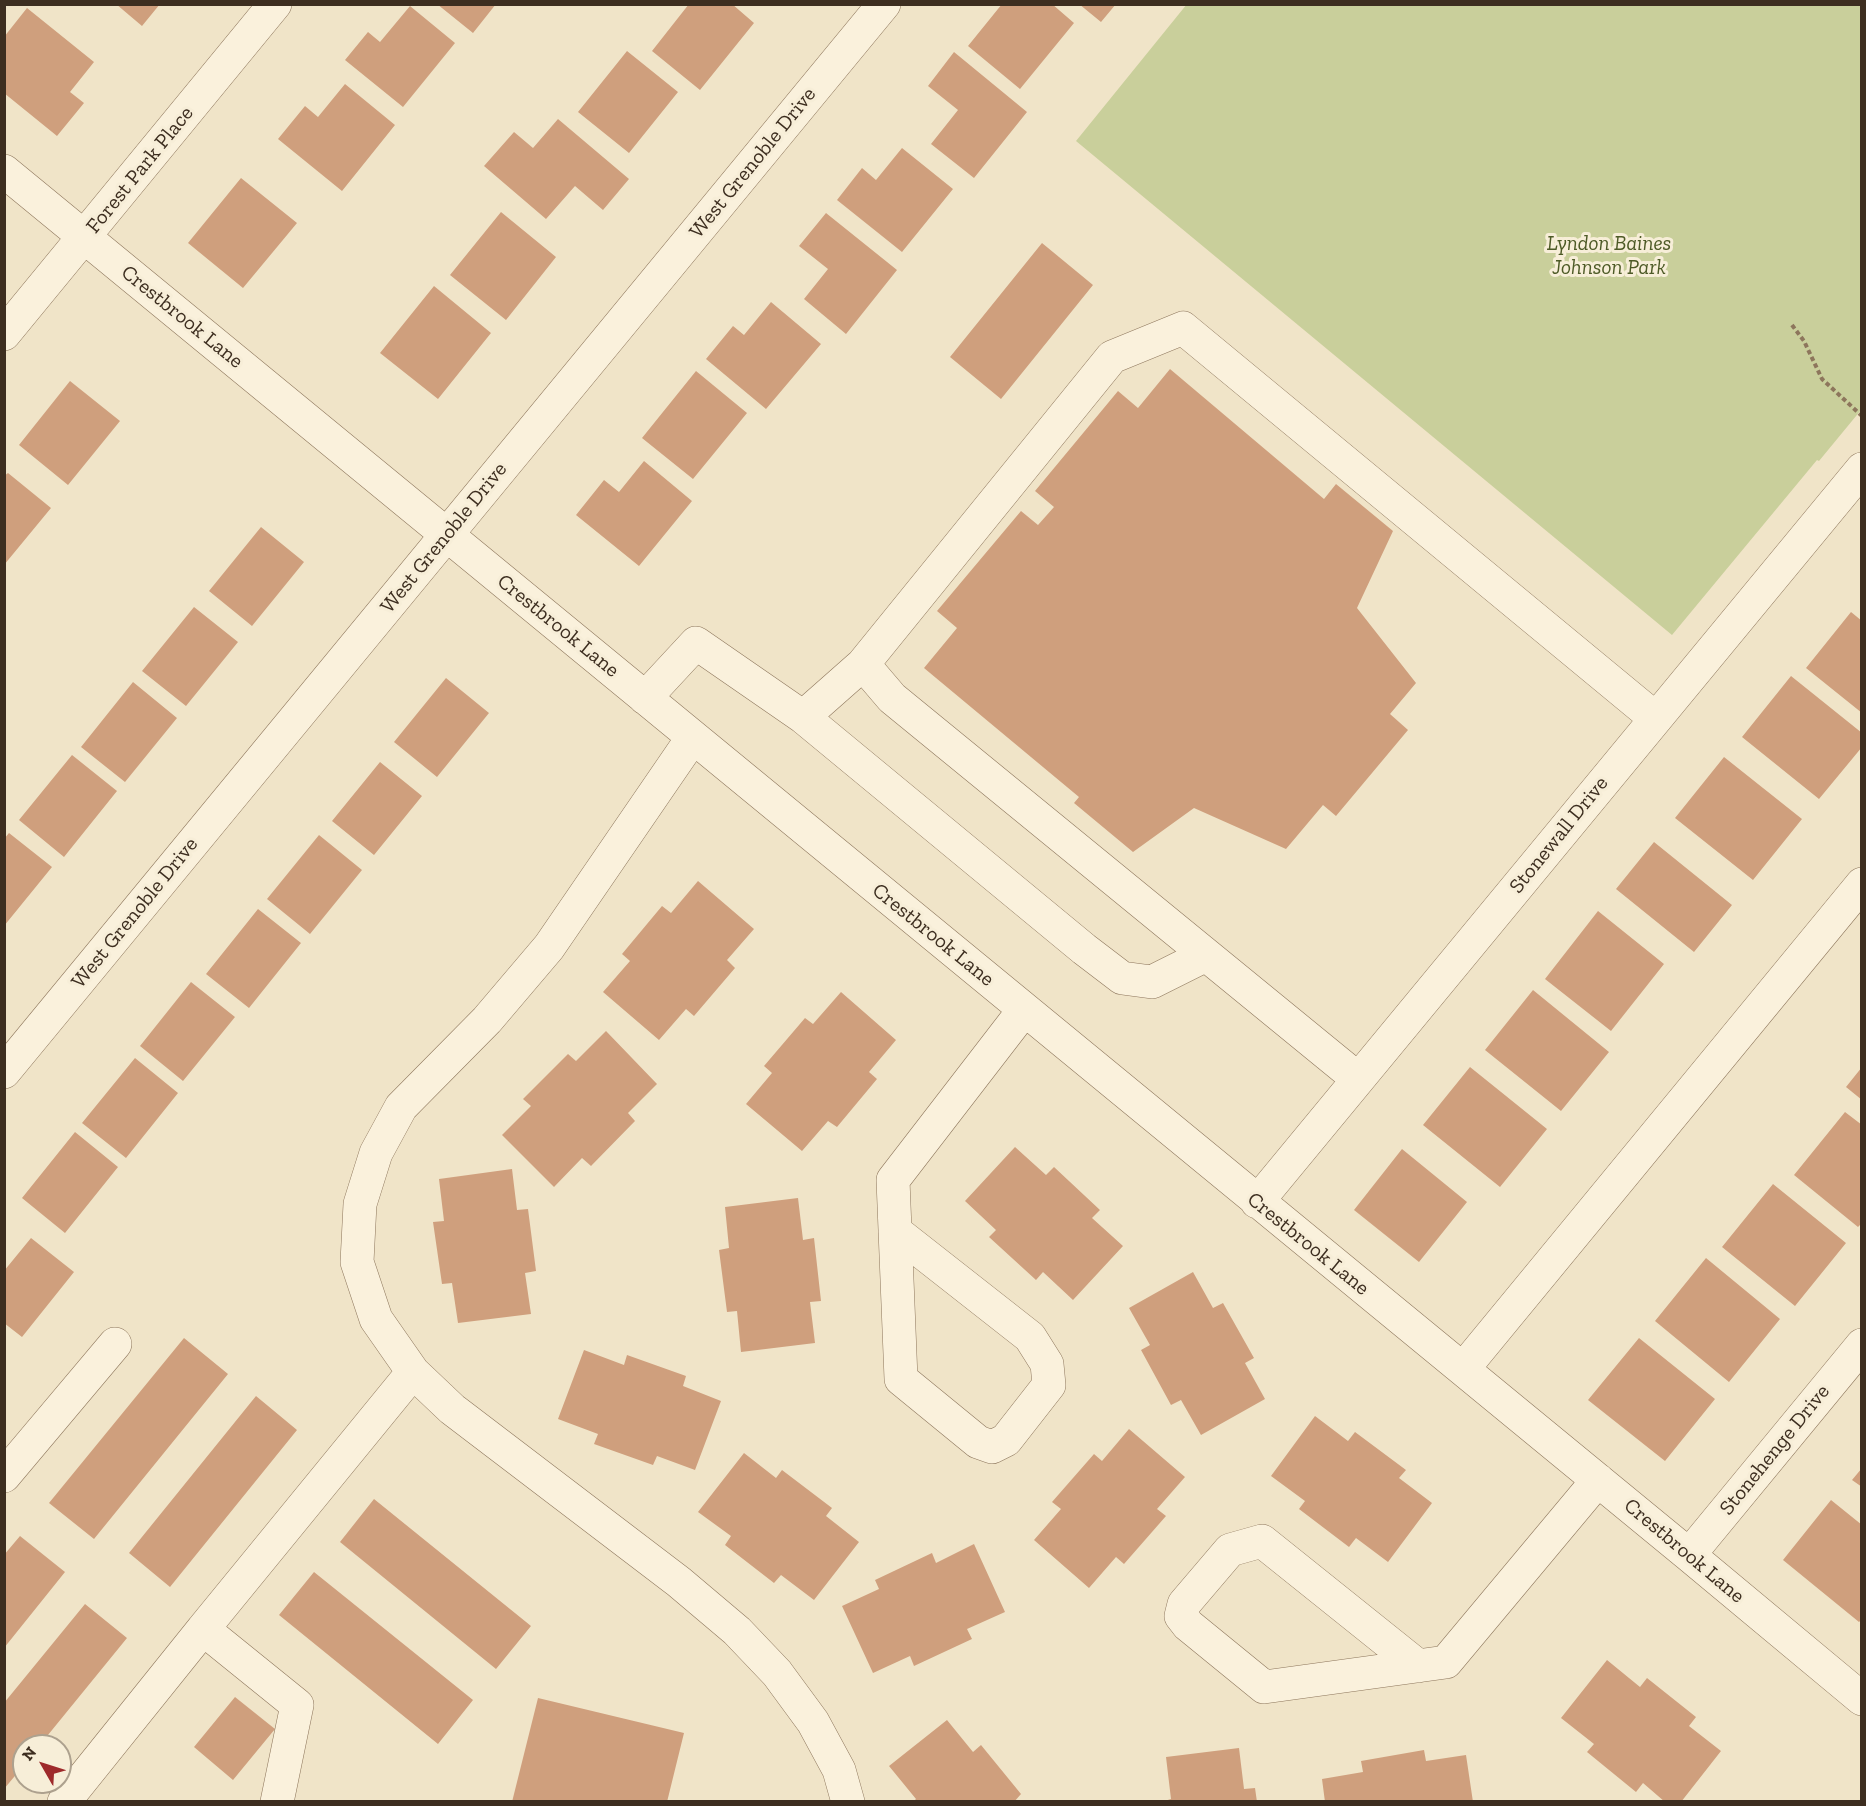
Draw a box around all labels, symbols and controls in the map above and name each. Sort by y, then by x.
street label: West Grenoble Drive [684,82,822,244]
street label: Forest Park Place [81,101,199,239]
park label: Lyndon Baines Johnson Park [1547,231,1671,281]
street label: Crestbrook Lane [116,260,248,374]
street label: West Grenoble Drive [375,457,513,619]
street label: Crestbrook Lane [492,569,624,683]
street label: Stonewall Drive [1504,771,1614,899]
street label: West Grenoble Drive [66,832,204,994]
street label: Crestbrook Lane [867,878,999,992]
street label: Crestbrook Lane [1242,1187,1374,1301]
street label: Stonehenge Drive [1715,1380,1835,1520]
street label: Crestbrook Lane [1618,1493,1750,1609]
north arrow [12,1734,72,1794]
text: N [18,1743,40,1764]

